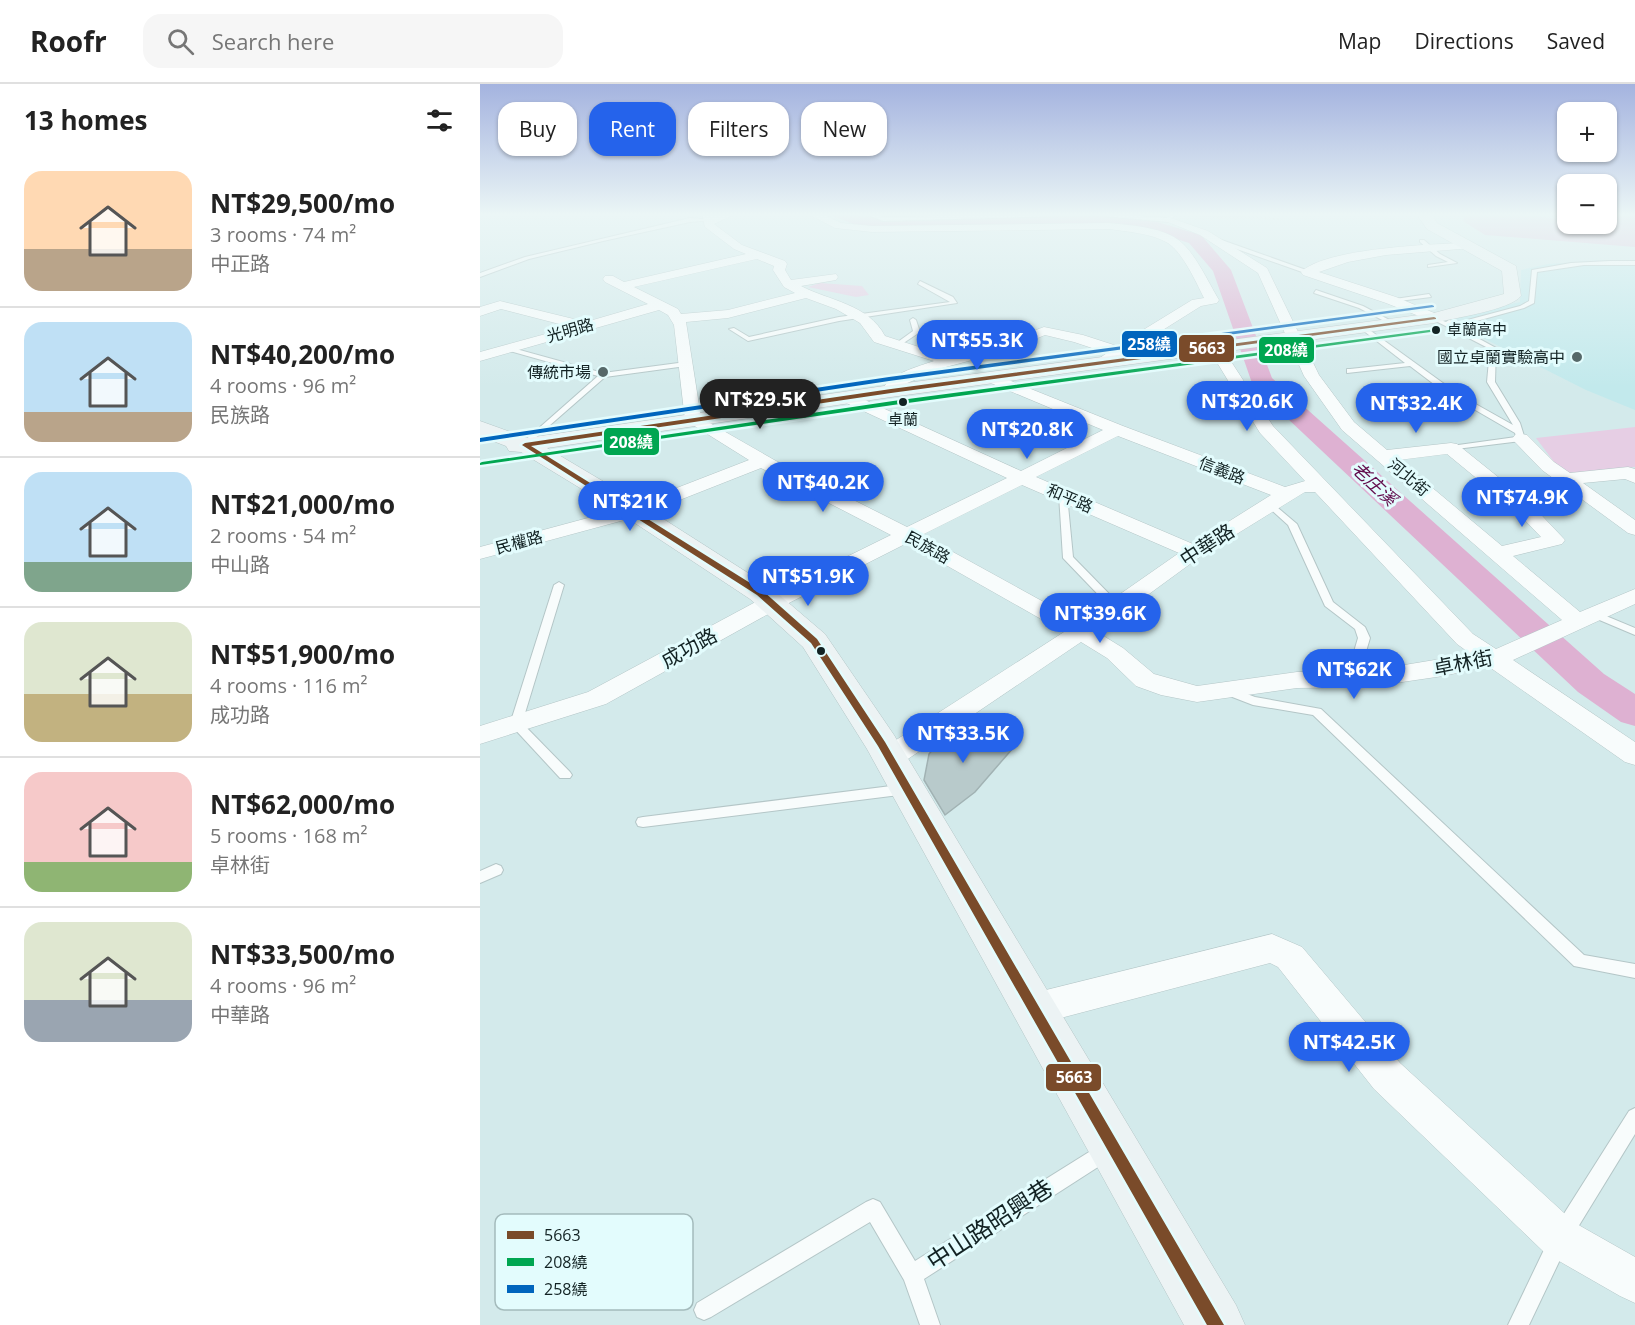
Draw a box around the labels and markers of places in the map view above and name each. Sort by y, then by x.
place label: 卓蘭高中 [1447,319,1507,339]
pin: NT$55.3K [915,320,1039,371]
marker: 卓蘭高中 [1430,324,1442,336]
place label: 國立卓蘭實驗高中 [1437,346,1565,368]
marker: 國立卓蘭實驗高中 [1570,350,1584,364]
place label: 傳統市場 [527,361,591,383]
marker: 傳統市場 [596,365,610,379]
pin: NT$29.5K [698,379,822,430]
pin: NT$20.6K [1185,381,1309,432]
pin: NT$32.4K [1354,383,1478,434]
marker: 卓蘭 [897,396,909,408]
place label: 卓蘭 [888,409,918,429]
pin: NT$20.8K [965,409,1089,460]
pin: NT$40.2K [761,462,885,513]
pin: NT$74.9K [1460,477,1584,528]
pin: NT$21K [581,481,679,532]
pin: NT$51.9K [746,556,870,607]
pin: NT$39.6K [1038,593,1162,644]
unlabelled marker [815,645,827,657]
pin: NT$62K [1305,649,1403,700]
pin: NT$33.5K [901,713,1025,764]
pin: NT$42.5K [1287,1022,1411,1073]

